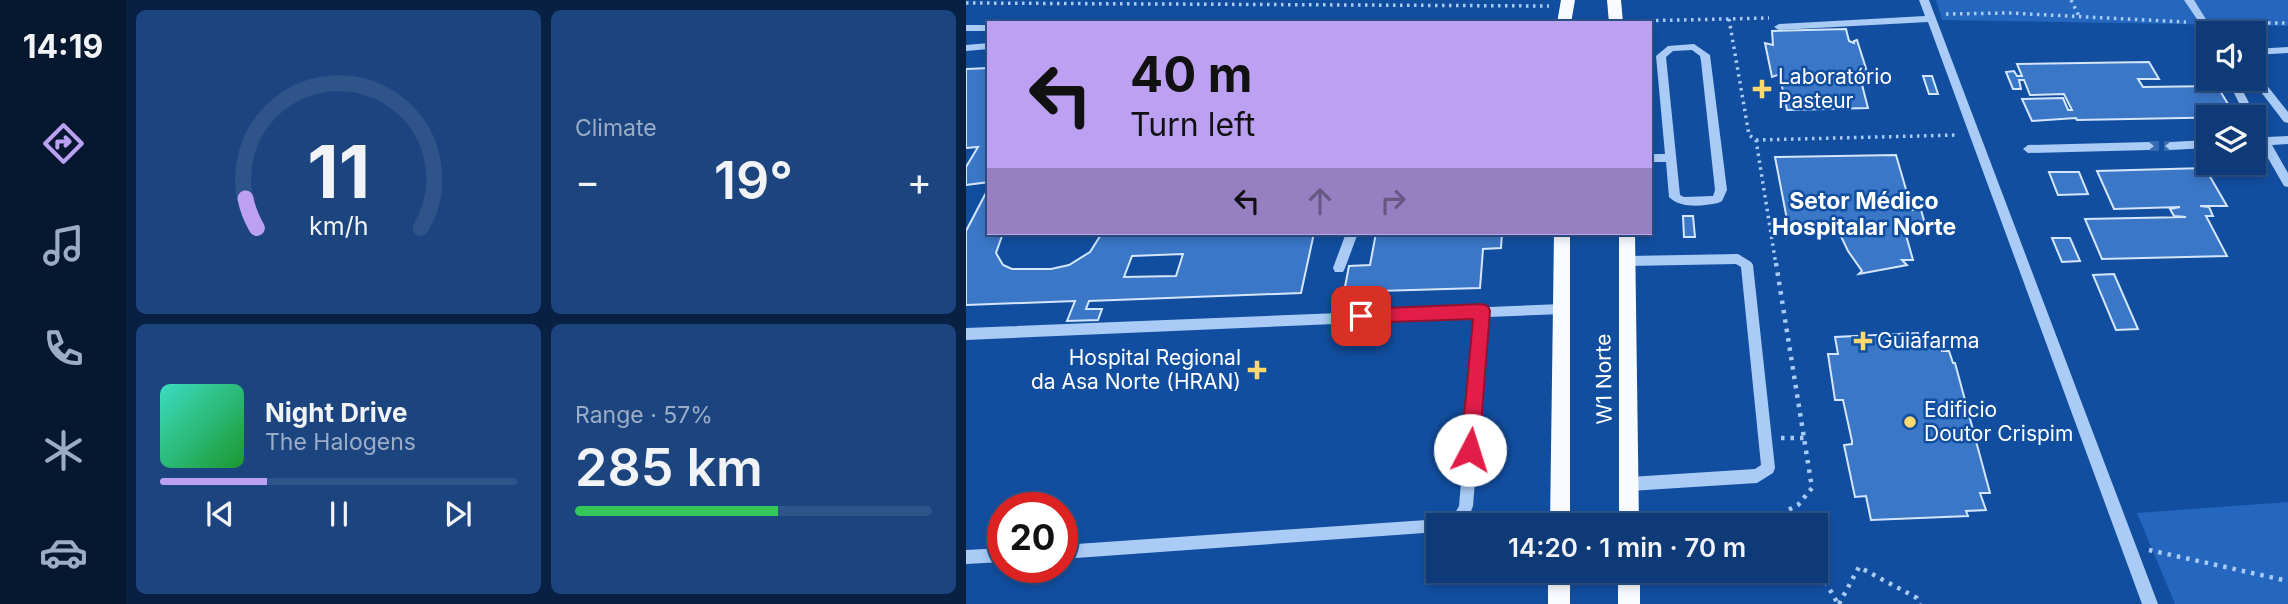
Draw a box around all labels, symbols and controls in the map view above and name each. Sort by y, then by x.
map controls [2196,21,2266,175]
button: sound [2196,21,2266,91]
text: 14:19 [23,27,103,66]
text: 40 m [1130,45,1253,104]
icon: left [1015,49,1106,140]
place label: Laboratório Pasteur [1778,64,1892,113]
marker: Laboratório Pasteur [1752,79,1772,99]
text: Turn left [1130,105,1255,144]
button: layers [2196,105,2266,175]
text: Climate [575,114,657,142]
icon: directions [39,119,88,168]
text: 11 [307,127,370,216]
text: 19° [714,149,793,212]
text: − [575,158,600,204]
text: + [907,158,932,204]
icon: left [1228,182,1266,220]
icon: ahead [1301,182,1339,220]
icon: right [1374,182,1412,220]
district label: Setor Médico Hospitalar Norte [1772,187,1956,241]
text: km/h [309,211,368,241]
icon: music [39,221,88,270]
pin [1331,286,1391,346]
icon: arrive [1342,297,1380,335]
icon: phone [39,324,88,373]
place label: Guiafarma [1877,328,1980,353]
street label: W1 Norte [1590,333,1617,425]
marker: Guiafarma [1855,333,1871,349]
place label: Hospital Regional da Asa Norte (HRAN) [1031,345,1241,394]
marker: Hospital Regional da Asa Norte (HRAN) [1247,360,1267,380]
text: Night Drive [265,397,407,428]
place label: Edificio Doutor Crispim [1924,397,2073,446]
text: Range · 57% [575,401,713,429]
position arrow [1433,413,1507,487]
marker: Edificio Doutor Crispim [1902,414,1918,430]
icon: climate [39,426,88,475]
text: The Halogens [265,428,416,456]
text: 285 km [575,436,763,499]
speed limit sign: 20 [987,492,1078,583]
icon: previous [201,495,239,533]
icon: pause [320,495,358,533]
icon: next [439,495,477,533]
icon: car [39,528,88,577]
text: 14:20 · 1 min · 70 m [1508,532,1746,563]

